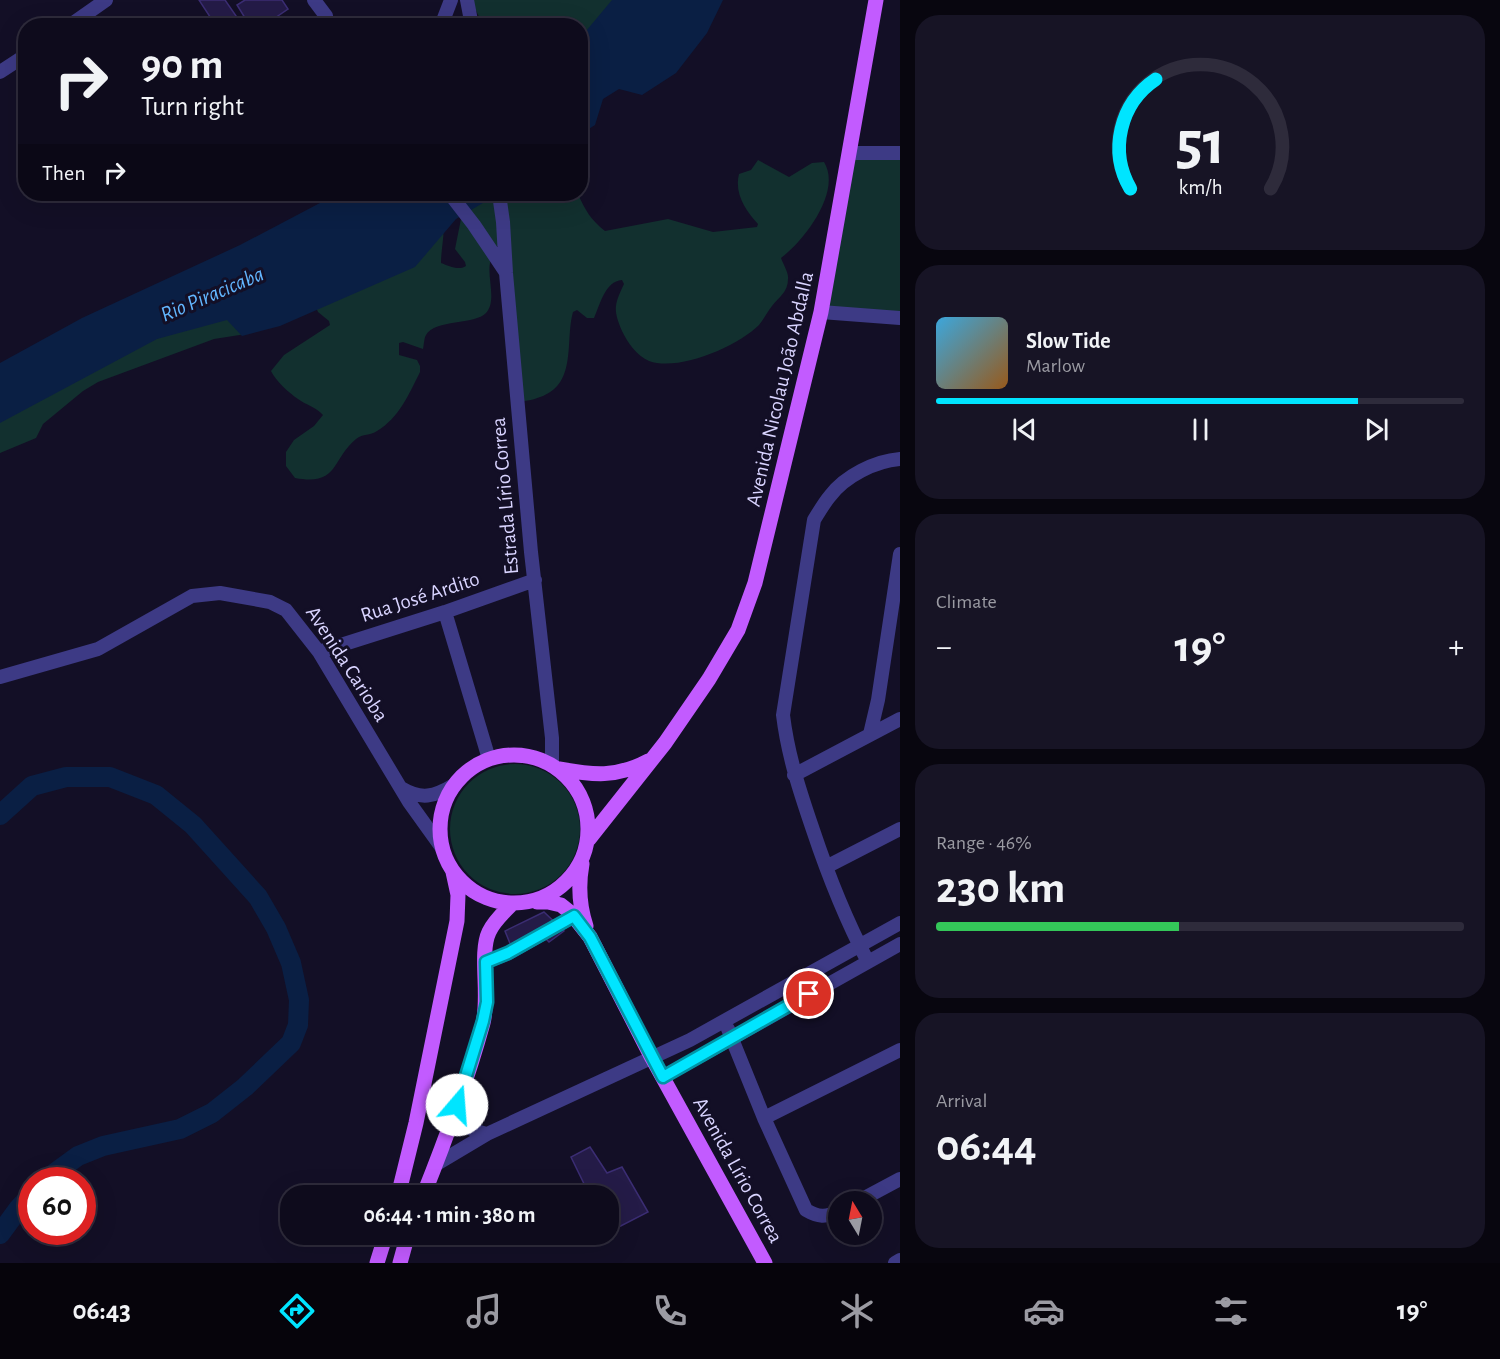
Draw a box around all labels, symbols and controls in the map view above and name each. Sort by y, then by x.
icon: right [42,42,120,120]
text: 90 m [141,44,223,86]
text: Turn right [141,93,244,120]
text: 51 [1175,113,1225,175]
icon: right [98,156,131,189]
text: Then [42,162,86,184]
text: km/h [1178,178,1222,199]
water label: Rio Piracicaba [157,262,267,326]
street label: Avenida Nicolau João Abdalla [743,269,817,508]
text: Slow Tide [1026,330,1111,352]
text: Marlow [1026,356,1085,376]
icon: previous [1008,413,1041,446]
icon: pause [1184,413,1217,446]
icon: next [1360,413,1393,446]
street label: Estrada Lírio Correa [488,416,522,576]
street label: Rua José Ardito [358,568,482,626]
text: Climate [936,592,997,612]
street label: Avenida Carioba [302,602,392,726]
text: 19° [1174,625,1226,670]
text: − [936,631,952,664]
text: + [1448,631,1464,664]
text: Range · 46% [936,833,1032,853]
text: 230 km [936,866,1065,911]
pin [783,968,834,1019]
icon: arrive [792,977,825,1010]
position arrow [425,1073,489,1137]
text: Arrival [936,1091,987,1111]
street label: Avenida Lírio Correa [689,1094,787,1247]
text: 06:44 [936,1124,1037,1169]
speed limit sign: 60 [18,1167,96,1245]
north arrow [828,1191,882,1245]
map controls [828,1191,882,1245]
text: 06:44 · 1 min · 380 m [364,1204,535,1226]
icon: directions [276,1290,318,1332]
icon: music [463,1290,505,1332]
icon: phone [649,1290,691,1332]
icon: climate [836,1290,878,1332]
icon: car [1023,1290,1065,1332]
icon: filters [1210,1290,1252,1332]
text: 06:43 [72,1297,131,1324]
text: 19° [1397,1297,1428,1324]

